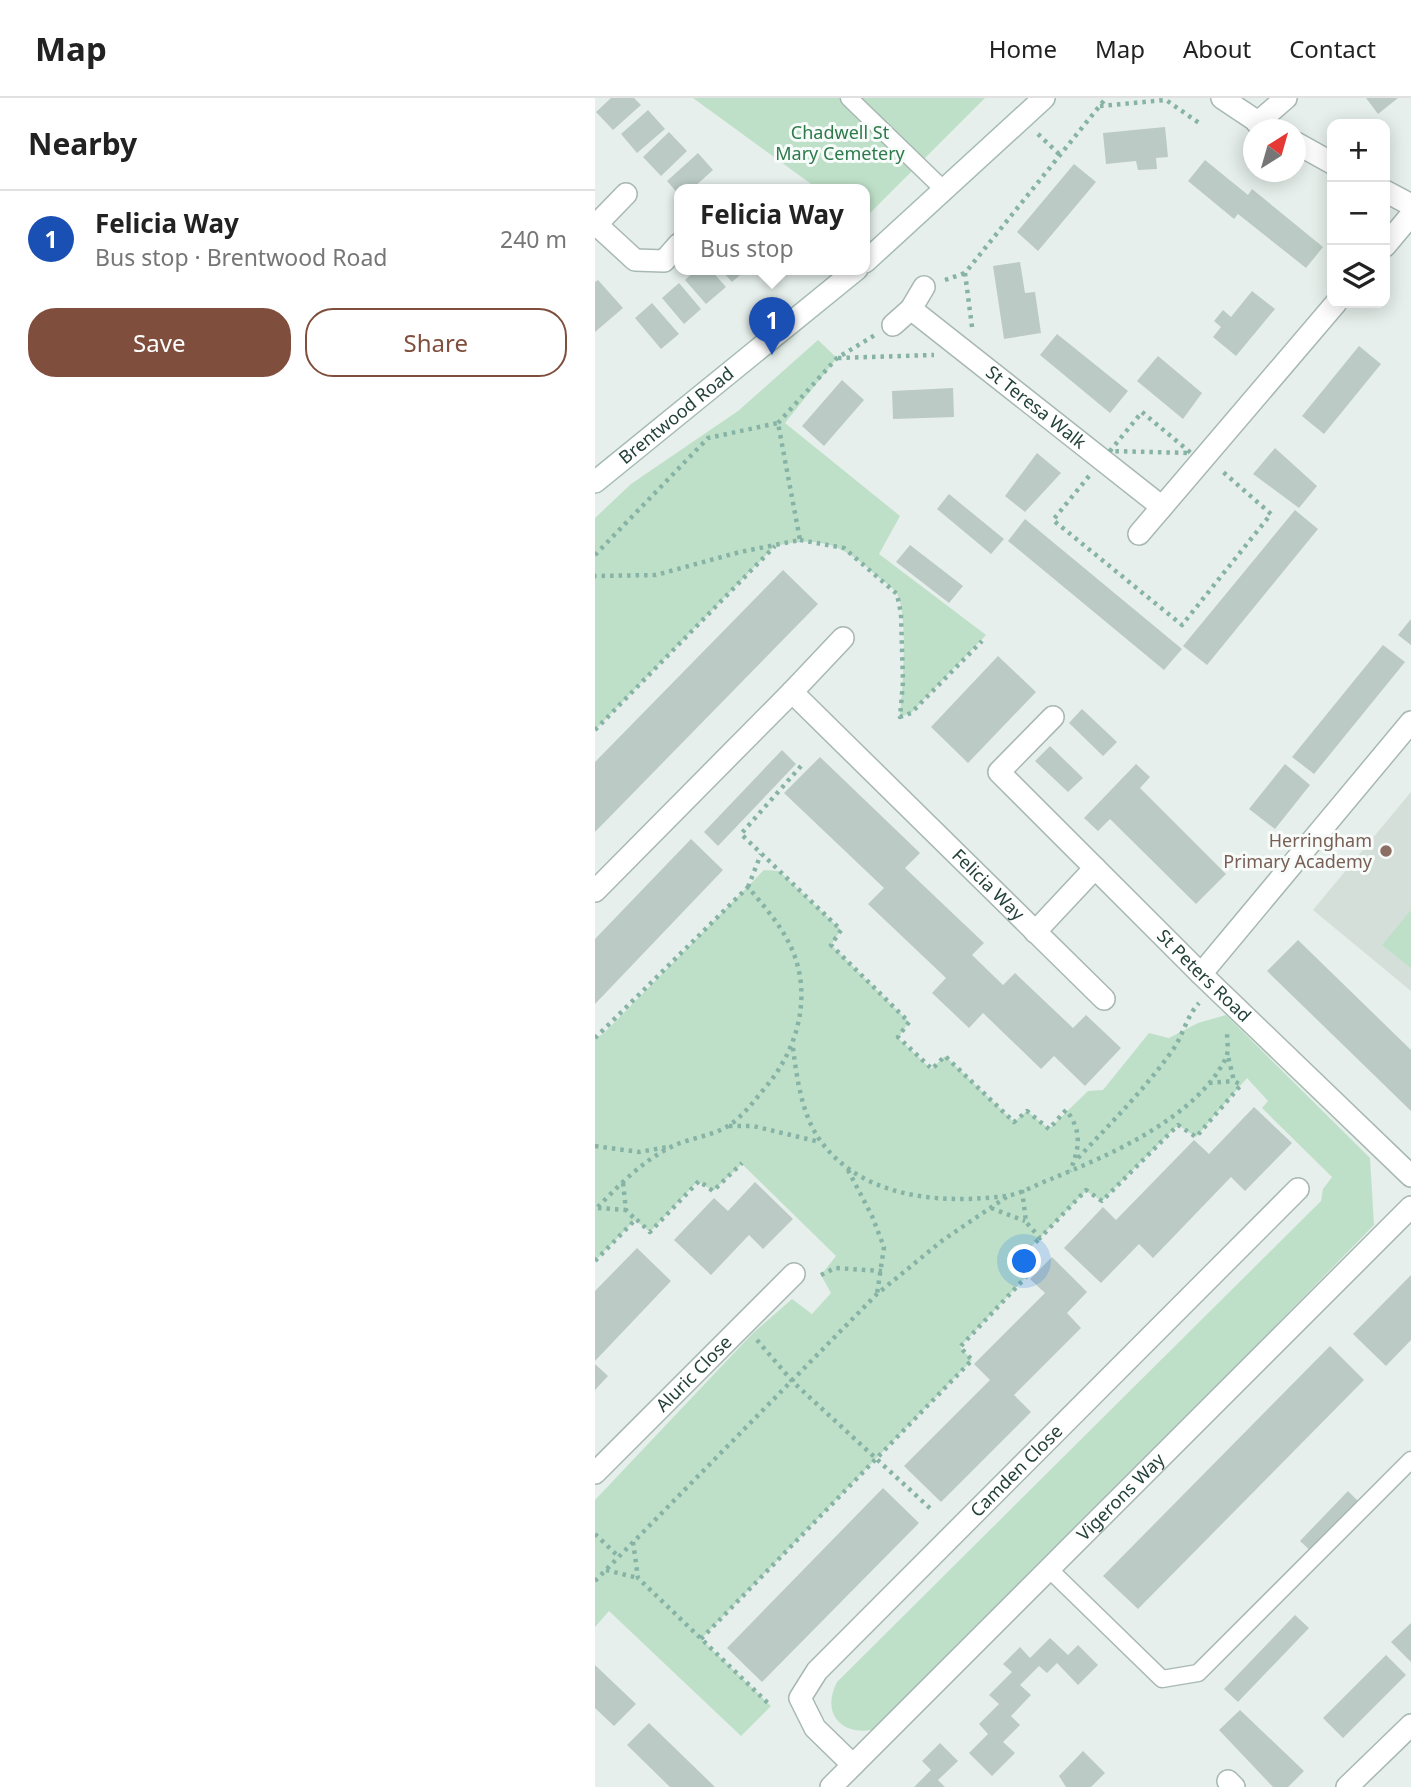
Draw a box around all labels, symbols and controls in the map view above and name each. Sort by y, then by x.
text: Map [35,26,107,71]
text: Home [989,32,1057,65]
text: Map [1095,32,1145,65]
text: About [1183,32,1251,65]
text: Contact [1289,32,1376,65]
north arrow [1243,119,1306,182]
map controls [1327,119,1390,308]
button: + [1327,119,1390,182]
park label: Chadwell St Mary Cemetery [775,120,906,165]
text: Nearby [28,123,137,164]
button: − [1327,182,1390,245]
popup [674,184,870,275]
text: Felicia Way [700,196,844,232]
text: Felicia Way [95,205,239,241]
text: 1 [44,223,58,255]
text: 240 m [500,223,567,255]
text: Bus stop [700,232,794,264]
text: Bus stop · Brentwood Road [95,241,387,273]
button: layers [1327,245,1390,308]
pin: 1 [749,297,795,355]
button: Save [28,308,291,377]
button: Share [305,308,567,377]
street label: St Teresa Walk [981,360,1092,454]
street label: Brentwood Road [613,361,738,469]
place label: Herringham Primary Academy [1223,828,1373,873]
street label: Felicia Way [947,843,1031,926]
marker: Herringham Primary Academy [1378,843,1394,859]
street label: St Peters Road [1152,924,1257,1027]
your location [1007,1244,1041,1278]
street label: Aluric Close [650,1330,737,1417]
street label: Camden Close [965,1419,1067,1522]
street label: Vigerons Way [1071,1447,1170,1545]

